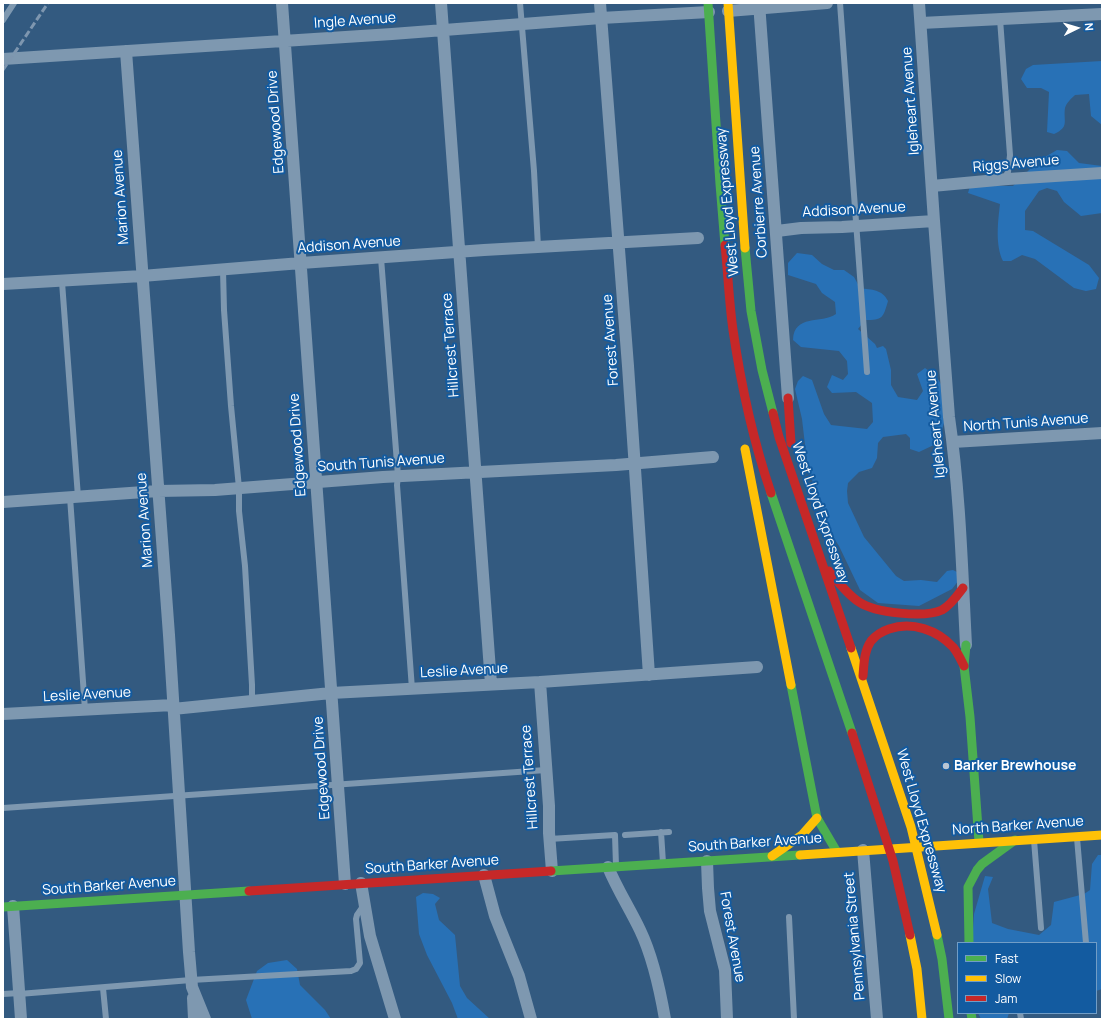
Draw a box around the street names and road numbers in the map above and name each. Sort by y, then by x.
street label: Ingle Avenue [313,10,397,32]
street label: Igleheart Avenue [899,46,923,156]
street label: Edgewood Drive [264,70,288,174]
street label: West Lloyd Expressway [713,127,743,277]
street label: Corbierre Avenue [747,146,771,258]
street label: Marion Avenue [109,149,133,245]
street label: Riggs Avenue [972,152,1060,176]
street label: Addison Avenue [802,199,906,221]
street label: Addison Avenue [297,233,401,257]
street label: Hillcrest Terrace [439,292,463,398]
street label: Forest Avenue [599,294,623,386]
street label: Igleheart Avenue [923,369,949,479]
street label: Edgewood Drive [286,393,310,497]
street label: North Tunis Avenue [963,410,1089,436]
street label: West Lloyd Expressway [788,440,852,586]
street label: South Tunis Avenue [317,450,445,476]
street label: Marion Avenue [133,472,157,568]
street label: Leslie Avenue [420,660,508,682]
street label: Leslie Avenue [43,684,131,706]
street label: Edgewood Drive [310,716,334,820]
street label: Hillcrest Terrace [518,724,542,830]
street label: West Lloyd Expressway [892,747,950,895]
street label: North Barker Avenue [952,813,1084,839]
street label: South Barker Avenue [688,830,822,856]
street label: South Barker Avenue [365,852,499,878]
street label: Pennsylvania Street [841,871,869,1001]
street label: South Barker Avenue [42,873,176,899]
street label: Forest Avenue [716,890,748,984]

